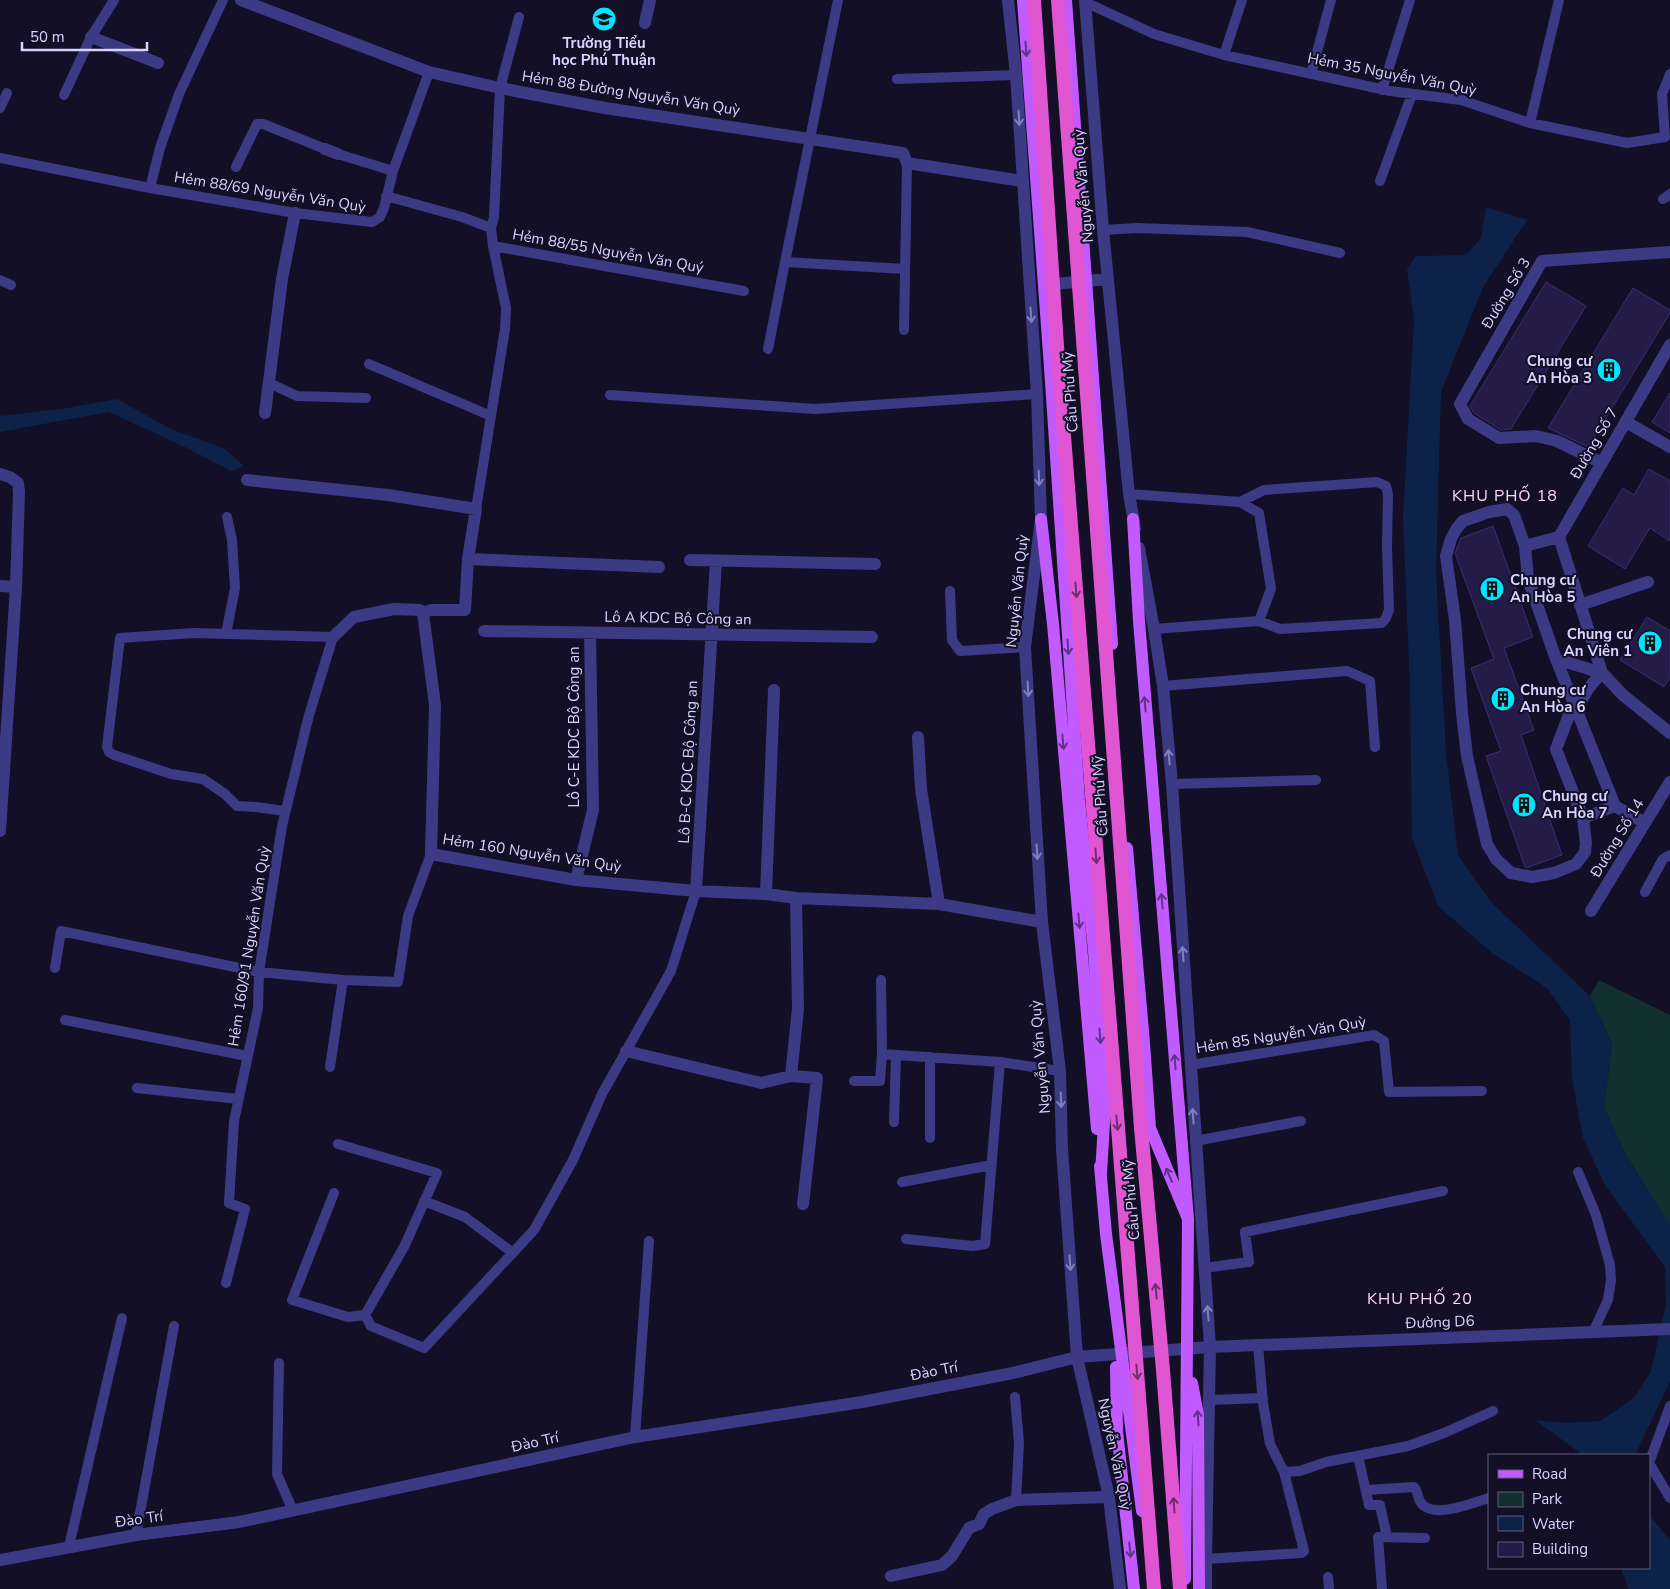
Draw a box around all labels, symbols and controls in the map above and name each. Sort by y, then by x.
school or university icon: Trường Tiểu học Phú Thuận [591,6,617,32]
scale bar [22,20,148,52]
text: 50 m [30,27,65,47]
place label: Trường Tiểu học Phú Thuận [552,33,656,70]
one-way arrow [1022,40,1031,56]
street label: Hẻm 35 Nguyễn Văn Quỳ [1306,48,1478,100]
street label: Hẻm 88 Đường Nguyễn Văn Quỳ [520,66,742,120]
one-way arrow [1014,110,1023,126]
street label: Nguyễn Văn Quỳ [1068,128,1098,244]
street label: Hẻm 88/69 Nguyễn Văn Quỳ [173,167,368,217]
street label: Hẻm 88/55 Nguyễn Văn Quý [511,224,705,278]
street label: Đường Số 3 [1476,254,1535,333]
one-way arrow [1027,307,1036,323]
street label: Cầu Phú Mỹ [1057,351,1083,433]
place label: Chung cư An Hòa 3 [1527,351,1593,388]
building icon: Chung cư An Hòa 3 [1596,357,1622,383]
street label: Đường Số 7 [1565,404,1623,483]
one-way arrow [1035,469,1044,485]
district label: KHU PHỐ 18 [1452,484,1558,507]
street label: Nguyễn Văn Quỳ [1001,533,1033,649]
place label: Chung cư An Hòa 5 [1510,570,1577,607]
building icon: Chung cư An Hòa 5 [1479,576,1505,602]
one-way arrow [1071,581,1080,597]
street label: Lô A KDC Bộ Công an [604,607,752,629]
place label: Chung cư An Viên 1 [1564,624,1633,661]
building icon: Chung cư An Viên 1 [1637,630,1663,656]
one-way arrow [1064,639,1073,655]
street label: Lô C-E KDC Bộ Công an [564,646,584,808]
street label: Lô B-C KDC Bộ Công an [674,680,702,844]
place label: Chung cư An Hòa 6 [1520,680,1587,717]
one-way arrow [1023,681,1032,697]
building icon: Chung cư An Hòa 6 [1490,686,1516,712]
one-way arrow [1141,696,1150,712]
one-way arrow [1059,734,1068,750]
one-way arrow [1164,749,1174,765]
street label: Cầu Phú Mỹ [1087,755,1113,837]
place label: Chung cư An Hòa 7 [1542,786,1609,823]
building icon: Chung cư An Hòa 7 [1511,792,1537,818]
street label: Đường Số 14 [1585,795,1648,882]
street label: Hẻm 160 Nguyễn Văn Quỳ [441,829,623,877]
one-way arrow [1033,843,1042,859]
street label: Hẻm 160/91 Nguyễn Văn Quỳ [223,844,275,1048]
one-way arrow [1092,848,1101,864]
one-way arrow [1157,893,1167,909]
one-way arrow [1074,913,1084,929]
one-way arrow [1178,946,1187,962]
street label: Nguyễn Văn Quỳ [1025,999,1055,1115]
street label: Hẻm 85 Nguyễn Văn Quỳ [1195,1012,1368,1058]
one-way arrow [1095,1028,1105,1044]
one-way arrow [1171,1055,1180,1071]
one-way arrow [1056,1092,1066,1108]
one-way arrow [1189,1108,1198,1124]
one-way arrow [1112,1115,1122,1131]
street label: Cầu Phú Mỹ [1117,1159,1144,1241]
one-way arrow [1164,1167,1173,1182]
one-way arrow [1065,1254,1075,1270]
one-way arrow [1151,1283,1161,1299]
district label: KHU PHỐ 20 [1367,1287,1473,1310]
one-way arrow [1203,1305,1212,1321]
street label: Đường D6 [1404,1311,1475,1333]
street label: Đào Trí [908,1356,961,1386]
one-way arrow [1132,1364,1142,1380]
street label: Nguyễn Văn Quỳ [1093,1396,1137,1512]
one-way arrow [1193,1410,1202,1426]
street label: Đào Trí [508,1427,562,1457]
legend [1488,1454,1650,1569]
text: Road [1532,1464,1567,1484]
text: Park [1532,1489,1562,1509]
one-way arrow [1169,1498,1178,1514]
street label: Đào Trí [113,1506,166,1532]
text: Water [1532,1514,1575,1534]
text: Building [1532,1539,1588,1559]
one-way arrow [1125,1541,1135,1557]

